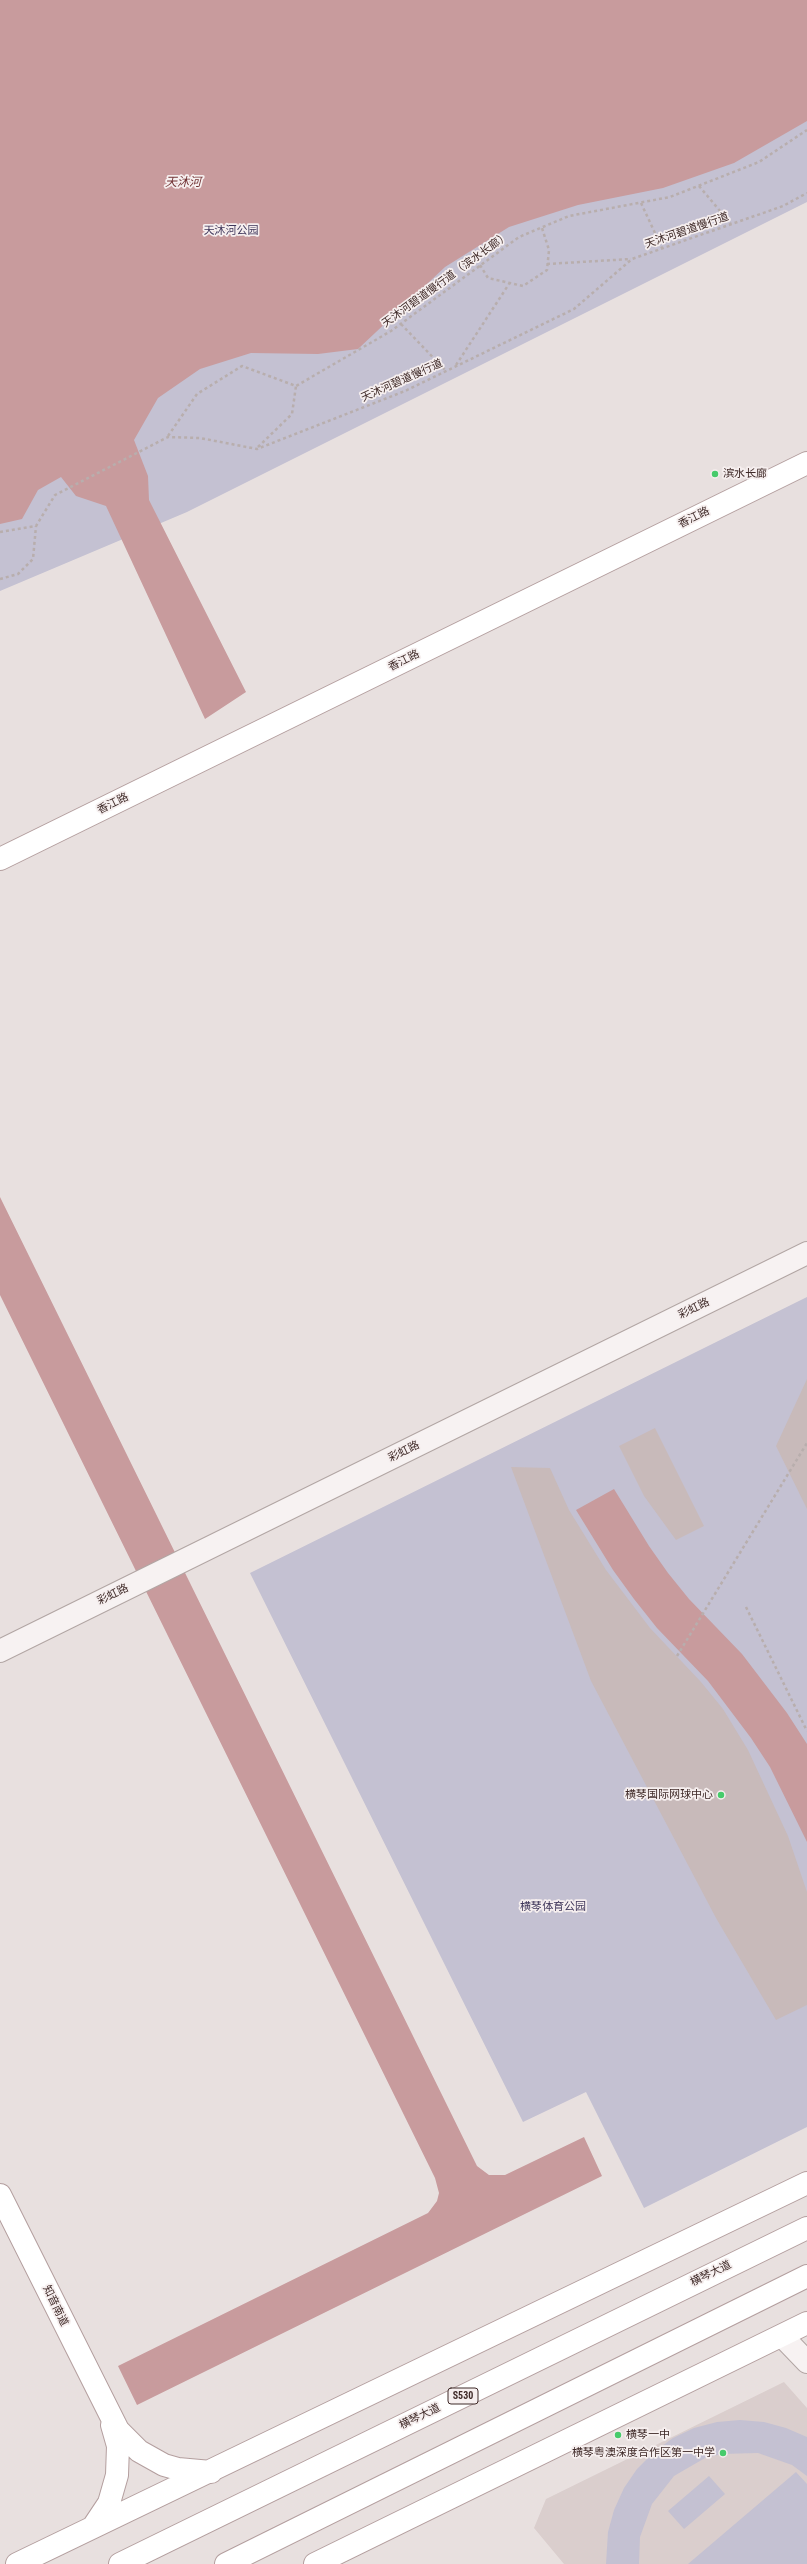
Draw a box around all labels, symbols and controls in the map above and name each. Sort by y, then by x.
water label: 天沐河 [165,176,201,190]
street label: 天沐河碧道慢行道 [643,210,731,252]
park label: 天沐河公园 [204,224,258,238]
street label: 天沐河碧道慢行道（滨水长廊） [380,229,512,331]
street label: 天沐河碧道慢行道 [359,357,445,405]
place label: 滨水长廊 [723,467,767,481]
marker: 滨水长廊 [710,469,720,479]
street label: 香江路 [676,505,712,531]
street label: 香江路 [386,648,422,674]
street label: 香江路 [95,791,131,817]
street label: 彩虹路 [676,1296,712,1322]
street label: 彩虹路 [386,1439,422,1465]
street label: 彩虹路 [95,1582,131,1608]
place label: 横琴国际网球中心 [625,1788,713,1802]
marker: 横琴国际网球中心 [716,1790,726,1800]
park label: 横琴体育公园 [520,1900,586,1914]
street label: 横琴大道 [688,2258,734,2290]
street label: 知音南道 [39,2283,71,2329]
road number: S530 [448,2388,478,2404]
street label: 横琴大道 [397,2401,443,2433]
place label: 横琴一中 [626,2428,670,2442]
marker: 横琴一中 [613,2430,623,2440]
place label: 横琴粤澳深度合作区第一中学 [572,2446,715,2460]
marker: 横琴粤澳深度合作区第一中学 [718,2448,728,2458]

